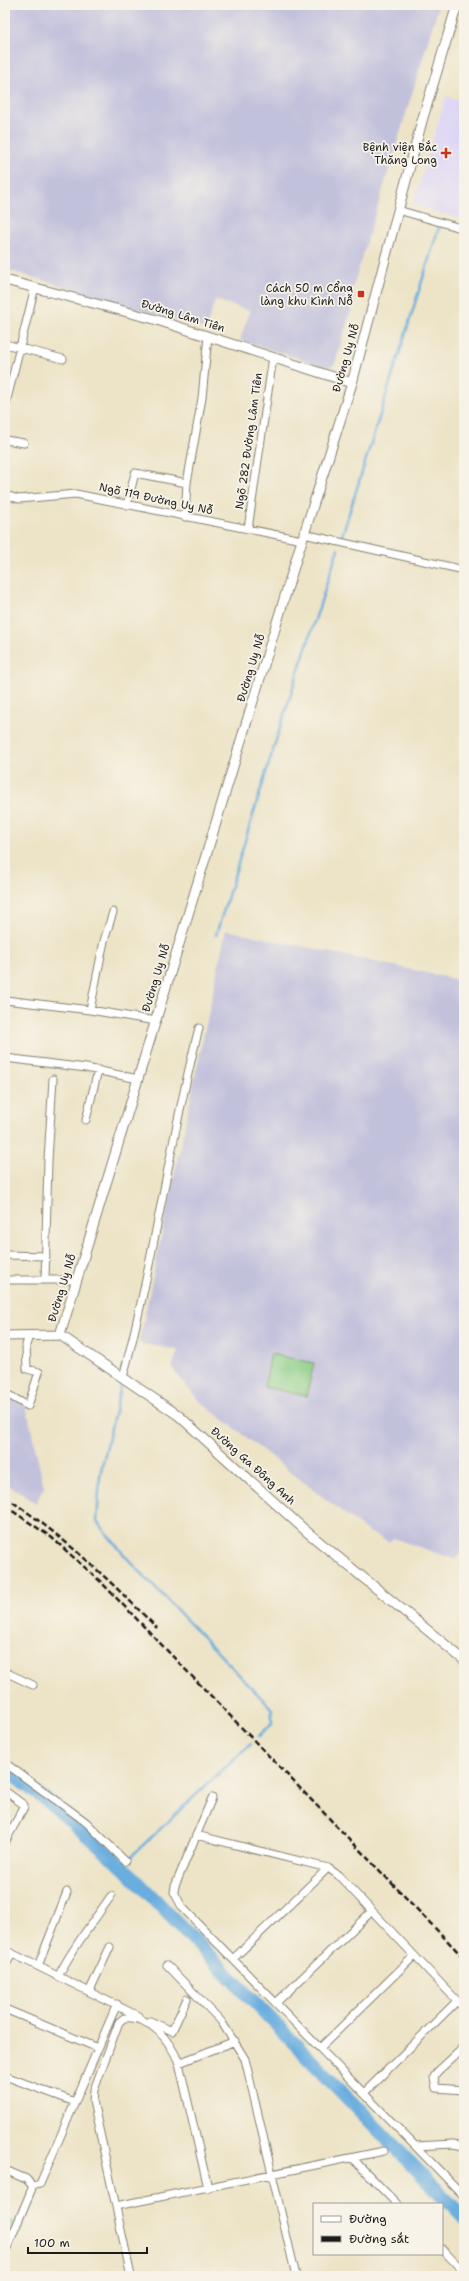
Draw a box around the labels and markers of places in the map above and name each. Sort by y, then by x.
place label: Bệnh viện Bắc Thăng Long [363,140,437,168]
marker: Bệnh viện Bắc Thăng Long [440,147,452,159]
place label: Cách 50 m Cổng làng khu Kình Nỗ [260,281,353,309]
marker: Cách 50 m Cổng làng khu Kình Nỗ [356,289,366,299]

